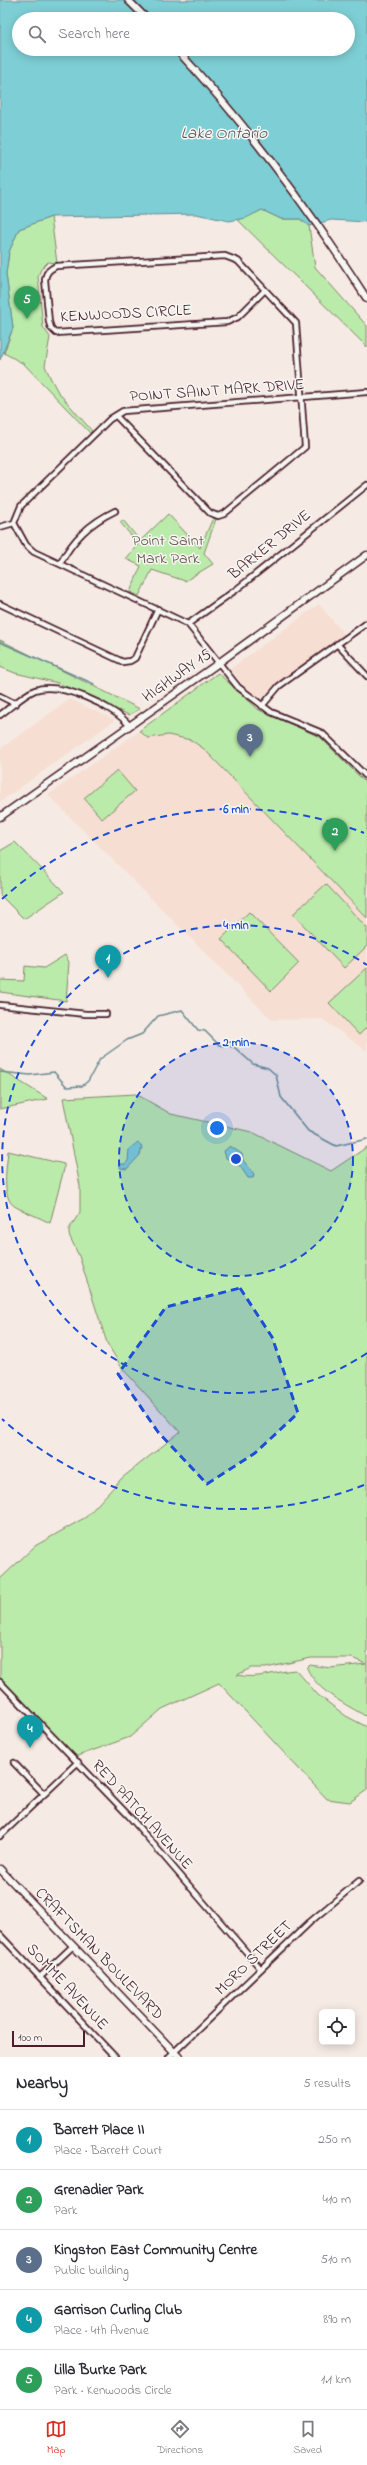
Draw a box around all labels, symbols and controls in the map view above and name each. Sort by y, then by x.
search box [12,12,355,56]
icon: search [26,23,48,45]
text: Search here [58,23,130,45]
water label: Lake Ontario [181,121,268,146]
pin: 5 [14,286,40,319]
street label: KENWOODS CIRCLE [60,299,192,329]
street label: POINT SAINT MARK DRIVE [129,373,305,409]
street label: BARKER DRIVE [223,504,317,587]
park label: Point Saint Mark Park [132,529,205,571]
street label: HIGHWAY 15 [137,643,217,709]
pin: 3 [237,724,263,757]
text: 6 min [222,801,249,819]
pin: 2 [322,818,348,851]
text: 4 min [222,917,249,935]
pin: 1 [95,945,121,978]
text: 2 min [222,1034,249,1052]
your location [207,1118,227,1138]
centre of rings [229,1152,243,1166]
pin: 4 [17,1715,43,1748]
street label: RED PATCH AVENUE [86,1754,198,1876]
street label: CRAFTSMAN BOULEVARD [29,1882,169,2026]
street label: MORO STREET [210,1915,298,2001]
street label: SOMME AVENUE [20,1938,114,2036]
map controls [319,2009,355,2045]
button: locate [319,2009,355,2045]
scale bar [12,2029,85,2048]
text: 100 m [18,2030,42,2046]
text: Nearby [16,2071,68,2096]
text: 5 results [303,2074,351,2093]
text: Barrett Place II [54,2119,145,2141]
text: 1 [27,2130,31,2149]
text: 250 m [318,2130,351,2149]
text: Place · Barrett Court [54,2141,162,2160]
text: Grenadier Park [54,2179,144,2201]
text: 2 [26,2190,32,2209]
text: 410 m [323,2190,351,2209]
text: Park [54,2201,78,2220]
text: Kingston East Community Centre [54,2239,257,2261]
text: 3 [26,2250,32,2269]
text: 510 m [320,2250,351,2269]
text: Public building [54,2261,129,2280]
text: Garrison Curling Club [54,2299,182,2321]
text: 4 [26,2310,32,2329]
text: 890 m [323,2310,351,2329]
text: Place · 4th Avenue [54,2321,149,2340]
text: Lilla Burke Park [54,2359,147,2381]
text: 5 [25,2370,33,2389]
text: 1.1 km [321,2370,351,2389]
text: Park · Kenwoods Circle [54,2381,172,2400]
tab: Map [45,2418,67,2458]
tab: Directions [157,2418,203,2458]
tab: Saved [293,2418,322,2458]

